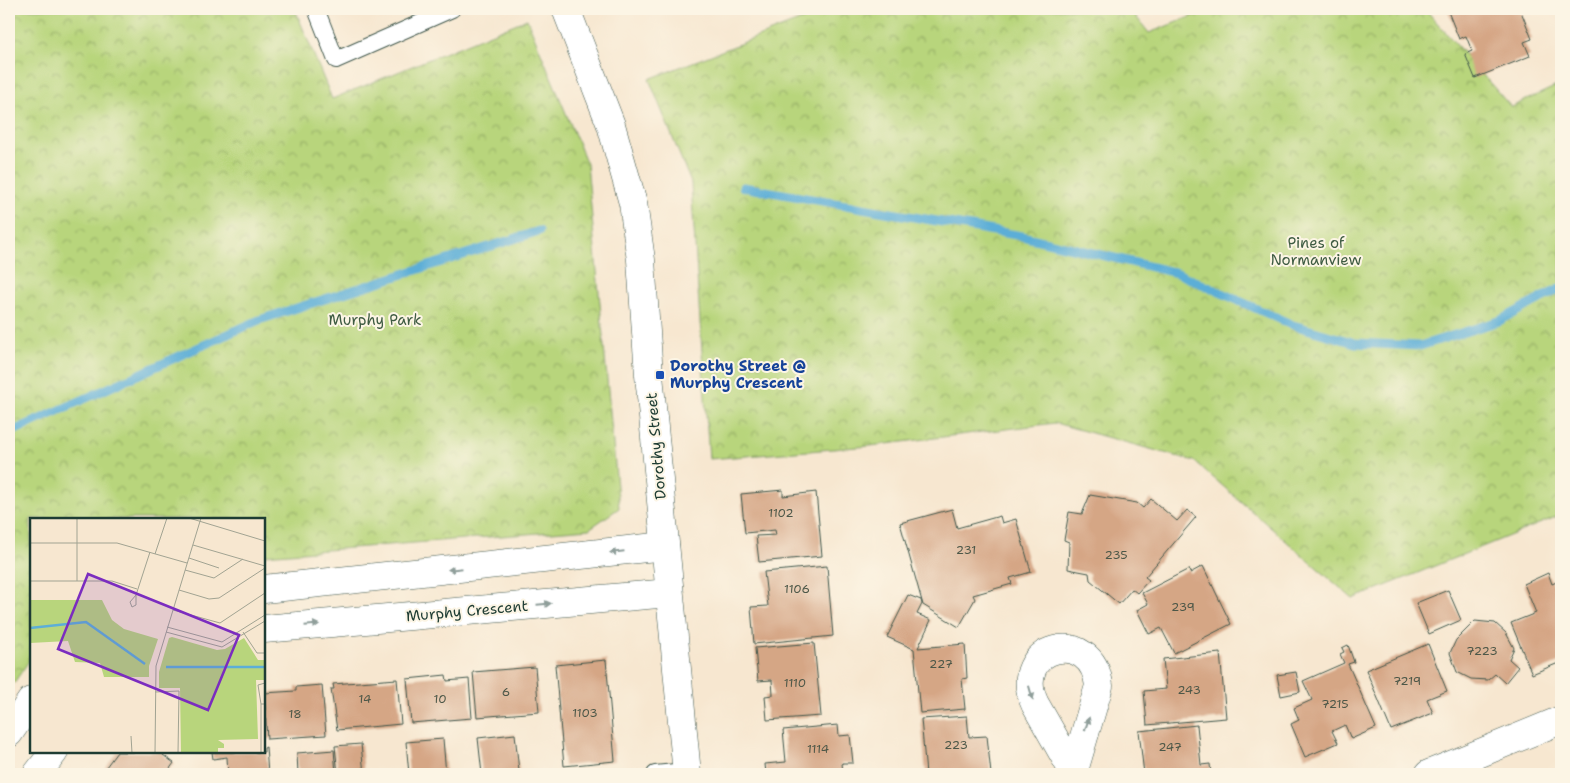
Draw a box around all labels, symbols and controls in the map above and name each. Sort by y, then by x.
park label: Pines of Normanview [1270,233,1362,270]
park label: Murphy Park [328,310,422,330]
place label: Dorothy Street @ Murphy Crescent [670,356,806,393]
marker: Dorothy Street @ Murphy Crescent [654,369,666,381]
street label: Dorothy Street [641,392,671,500]
house number: 1102 [768,505,794,521]
inset map [30,518,265,753]
house number: 231 [956,542,976,558]
house number: 235 [1104,547,1128,563]
one-way arrow [609,548,625,556]
one-way arrow [447,565,463,573]
house number: 1106 [784,581,810,597]
street label: Murphy Crescent [405,596,529,626]
house number: 239 [1171,599,1195,615]
one-way arrow [536,600,552,608]
one-way arrow [305,620,321,628]
house number: 7223 [1466,643,1498,659]
house number: 227 [929,656,953,672]
house number: 7219 [1393,673,1421,689]
house number: 1110 [784,675,806,691]
house number: 243 [1177,682,1201,698]
house number: 6 [502,684,510,700]
one-way arrow [1027,685,1035,700]
house number: 14 [359,691,371,707]
house number: 10 [433,691,447,707]
house number: 7215 [1321,696,1349,712]
house number: 1103 [572,705,598,721]
house number: 18 [288,706,302,722]
one-way arrow [1084,716,1092,731]
house number: 223 [944,737,968,753]
house number: 247 [1158,739,1182,755]
house number: 1114 [807,741,829,757]

